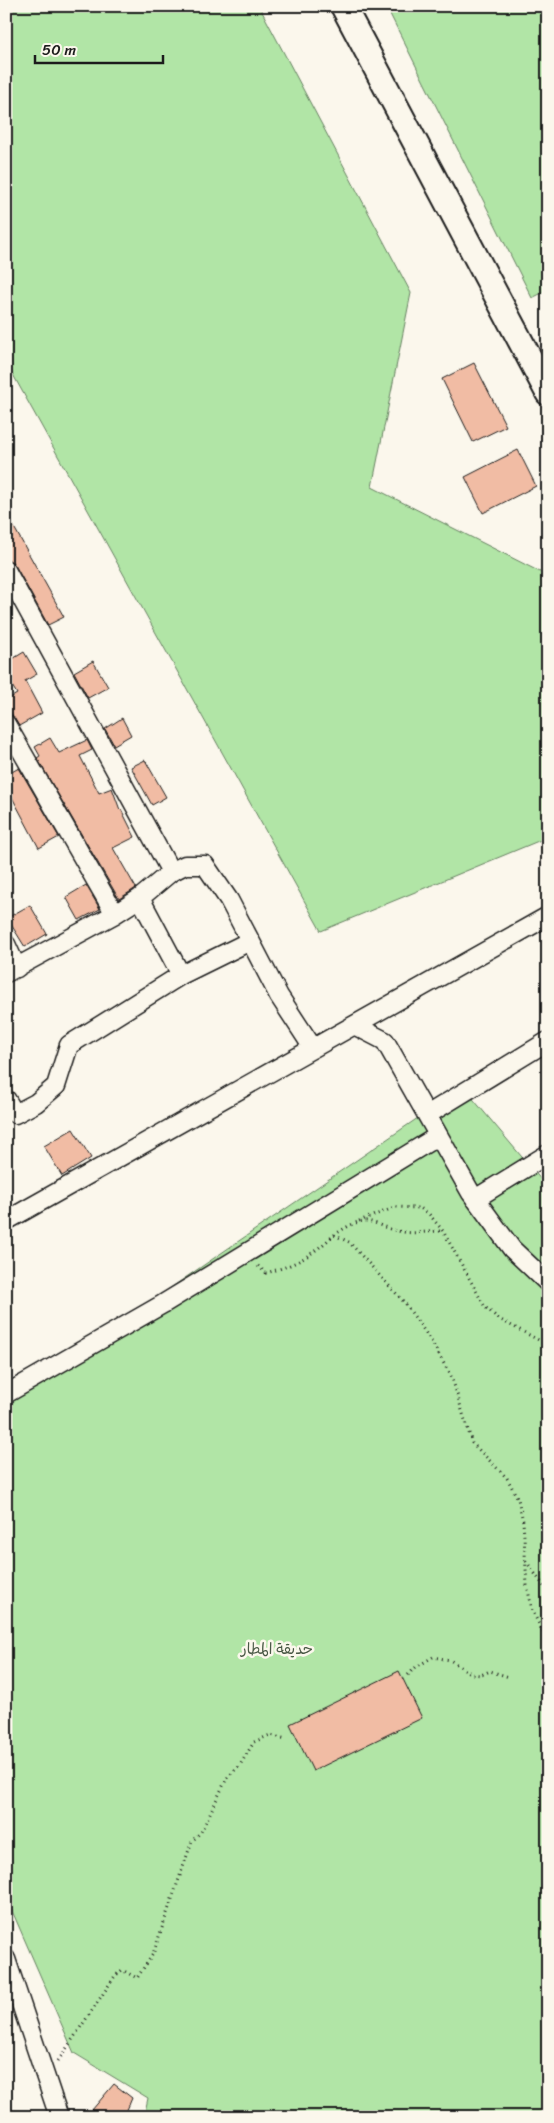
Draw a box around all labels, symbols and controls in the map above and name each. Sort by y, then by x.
scale bar [35,32,162,64]
text: 50 m [42,37,77,63]
park label: حديقة المطار [240,1636,313,1662]

